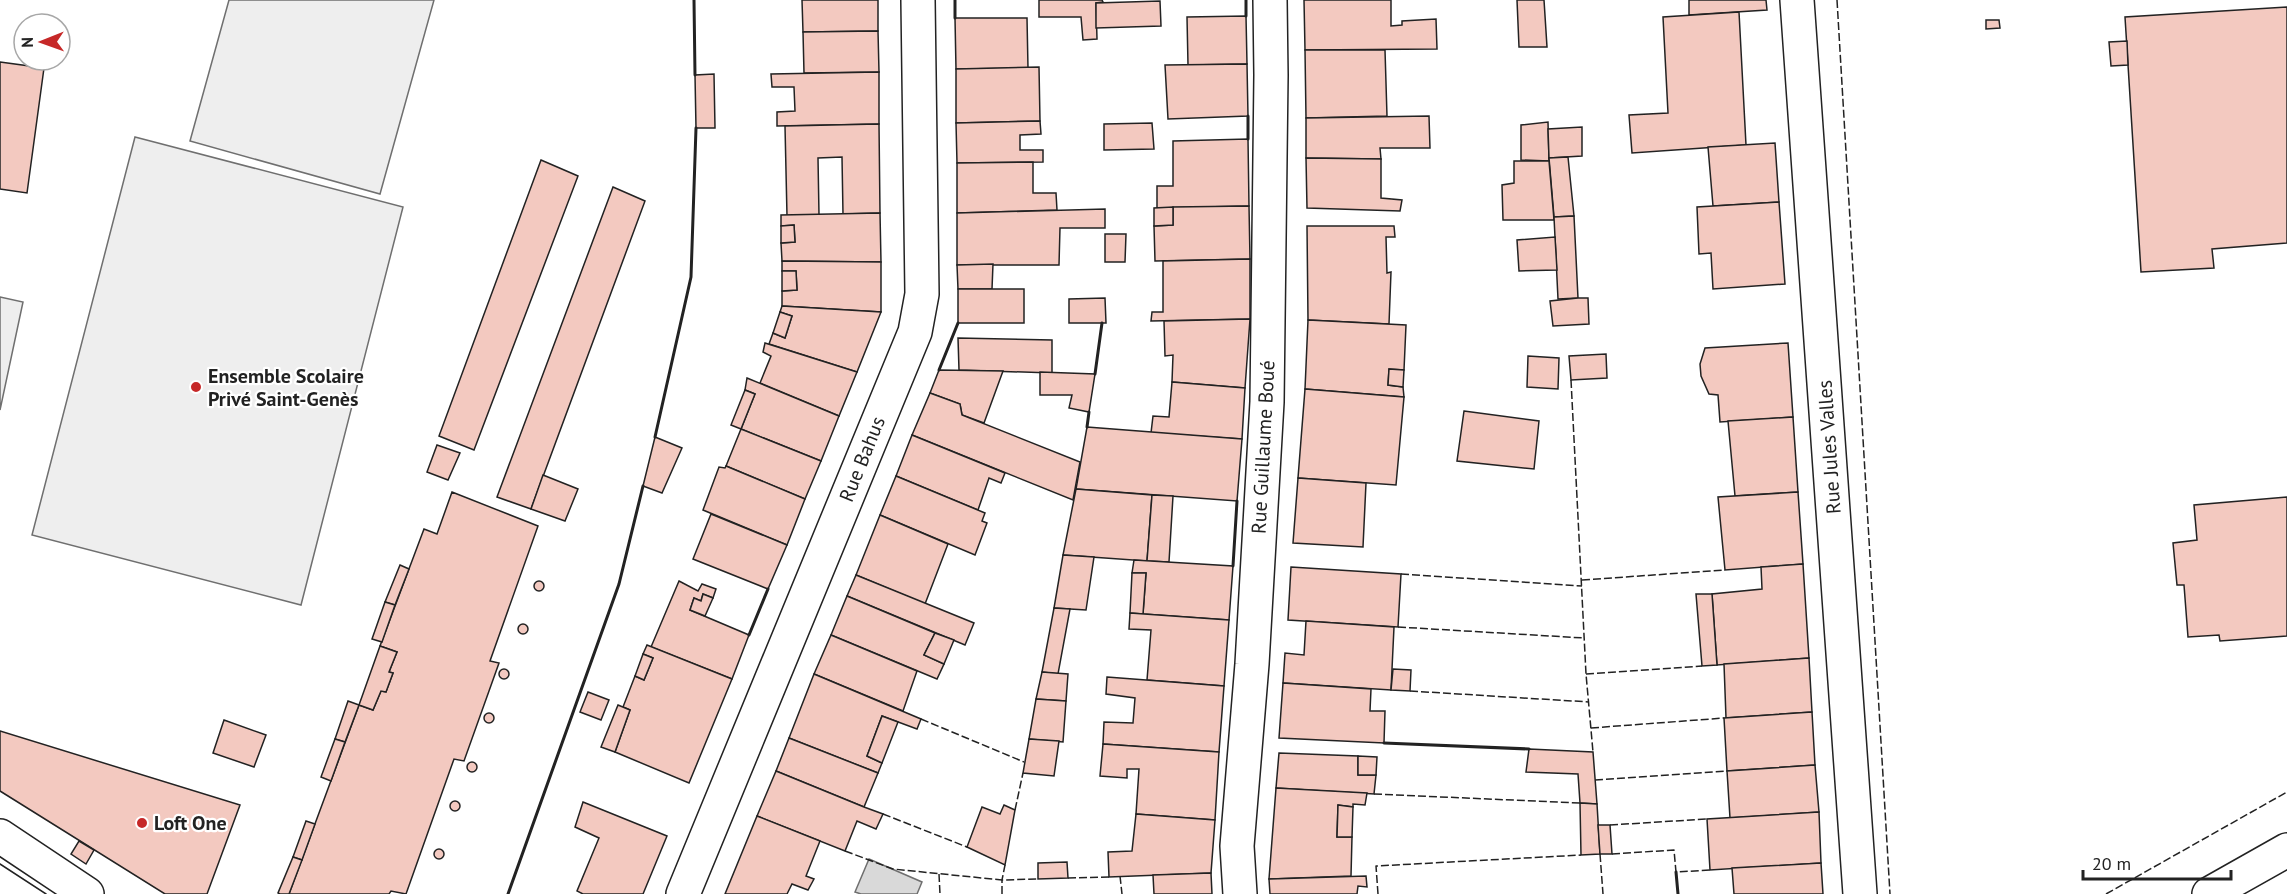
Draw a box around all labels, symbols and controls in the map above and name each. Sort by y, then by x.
north arrow [12,12,72,72]
text: N [17,37,37,48]
street label: Rue Guillaume Boué [1245,360,1281,534]
place label: Ensemble Scolaire Privé Saint-Genès [208,363,364,412]
street label: Rue Jules Valles [1811,379,1847,515]
marker: Ensemble Scolaire Privé Saint-Genès [189,380,203,394]
street label: Rue Bahus [833,413,891,505]
place label: Loft One [154,810,227,836]
marker: Loft One [135,816,149,830]
scale bar [2083,843,2232,881]
text: 20 m [2092,852,2131,875]

